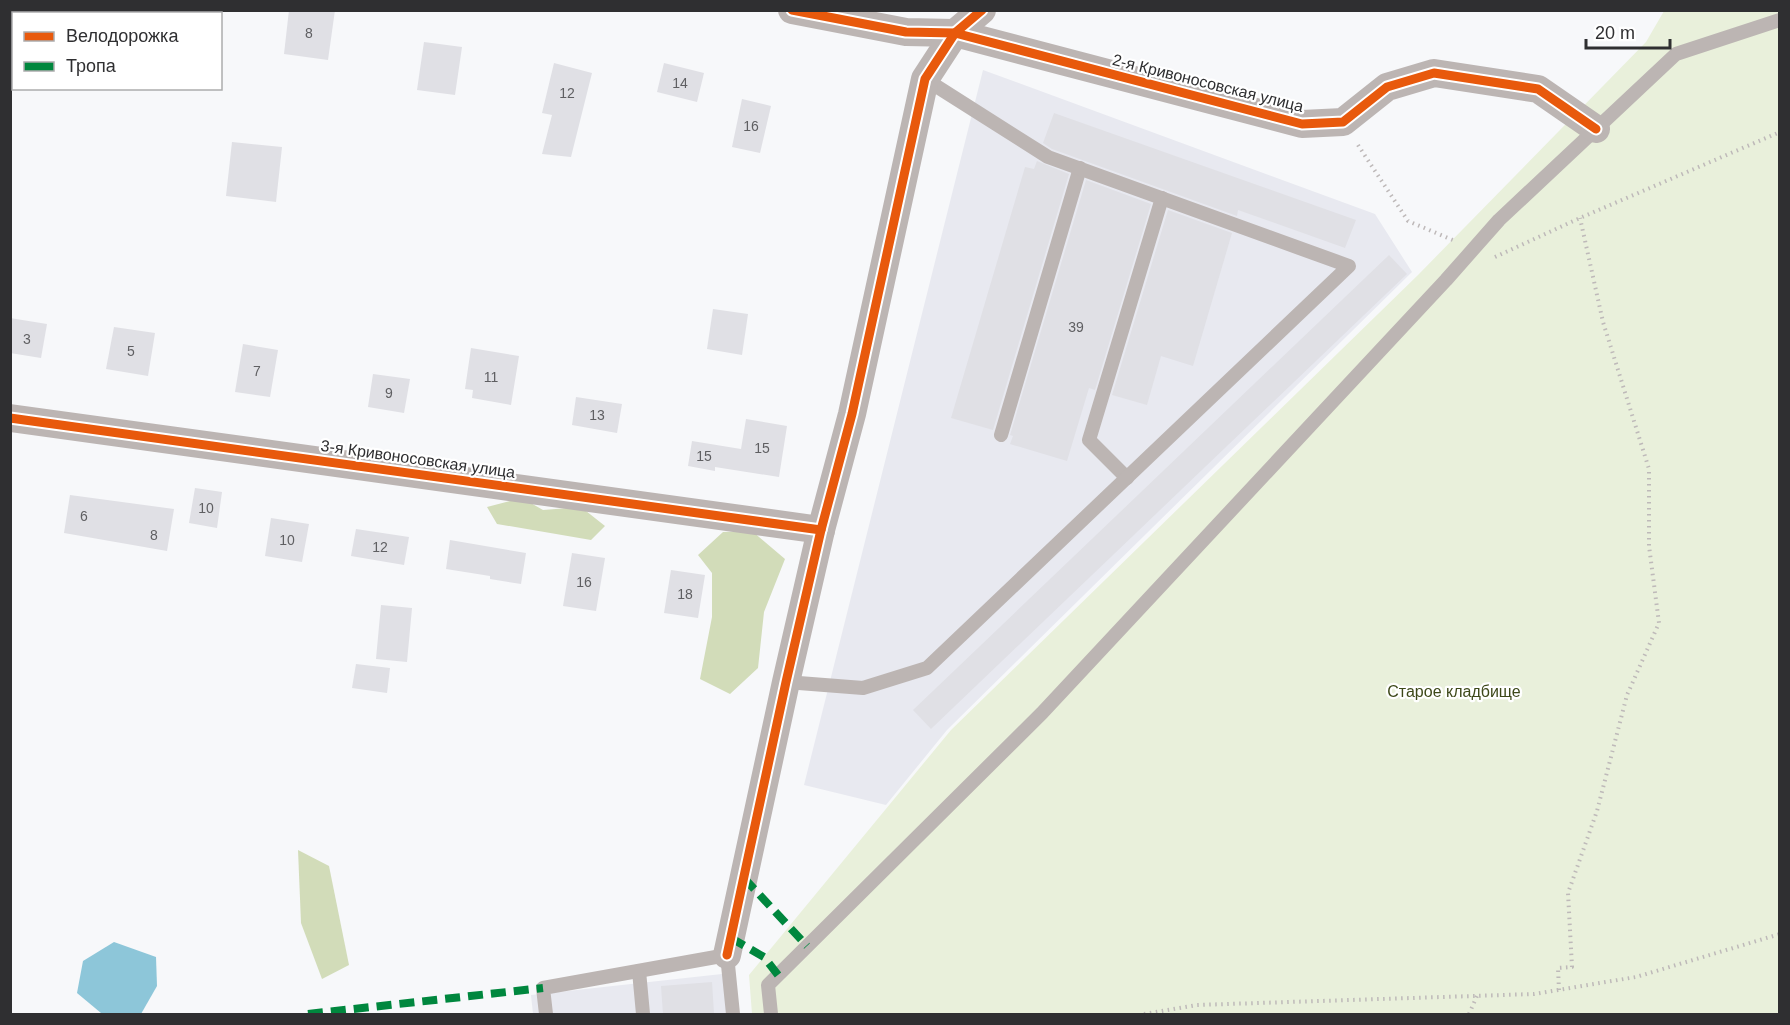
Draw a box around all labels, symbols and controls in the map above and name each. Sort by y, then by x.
legend [12,12,222,90]
scale bar [1586,12,1670,50]
text: 20 m [1595,23,1635,43]
house number: 8 [305,25,313,41]
text: Велодорожка [66,26,179,46]
street label: 2-я Кривоносовская улица [1111,51,1305,115]
text: Тропа [66,56,117,76]
house number: 14 [672,75,688,91]
house number: 12 [559,85,575,101]
house number: 16 [743,118,759,134]
house number: 39 [1068,319,1084,335]
house number: 3 [23,331,31,347]
house number: 5 [127,343,135,359]
house number: 7 [253,363,261,379]
house number: 11 [484,369,498,385]
house number: 9 [385,385,393,401]
house number: 13 [589,407,605,423]
street label: 3-я Кривоносовская улица [320,437,516,481]
house number: 15 [754,440,770,456]
house number: 15 [696,448,712,464]
house number: 10 [198,500,214,516]
house number: 6 [80,508,88,524]
house number: 8 [150,527,158,543]
house number: 10 [279,532,295,548]
house number: 12 [372,539,388,555]
house number: 16 [576,574,592,590]
house number: 18 [677,586,693,602]
park label: Старое кладбище [1387,683,1521,700]

